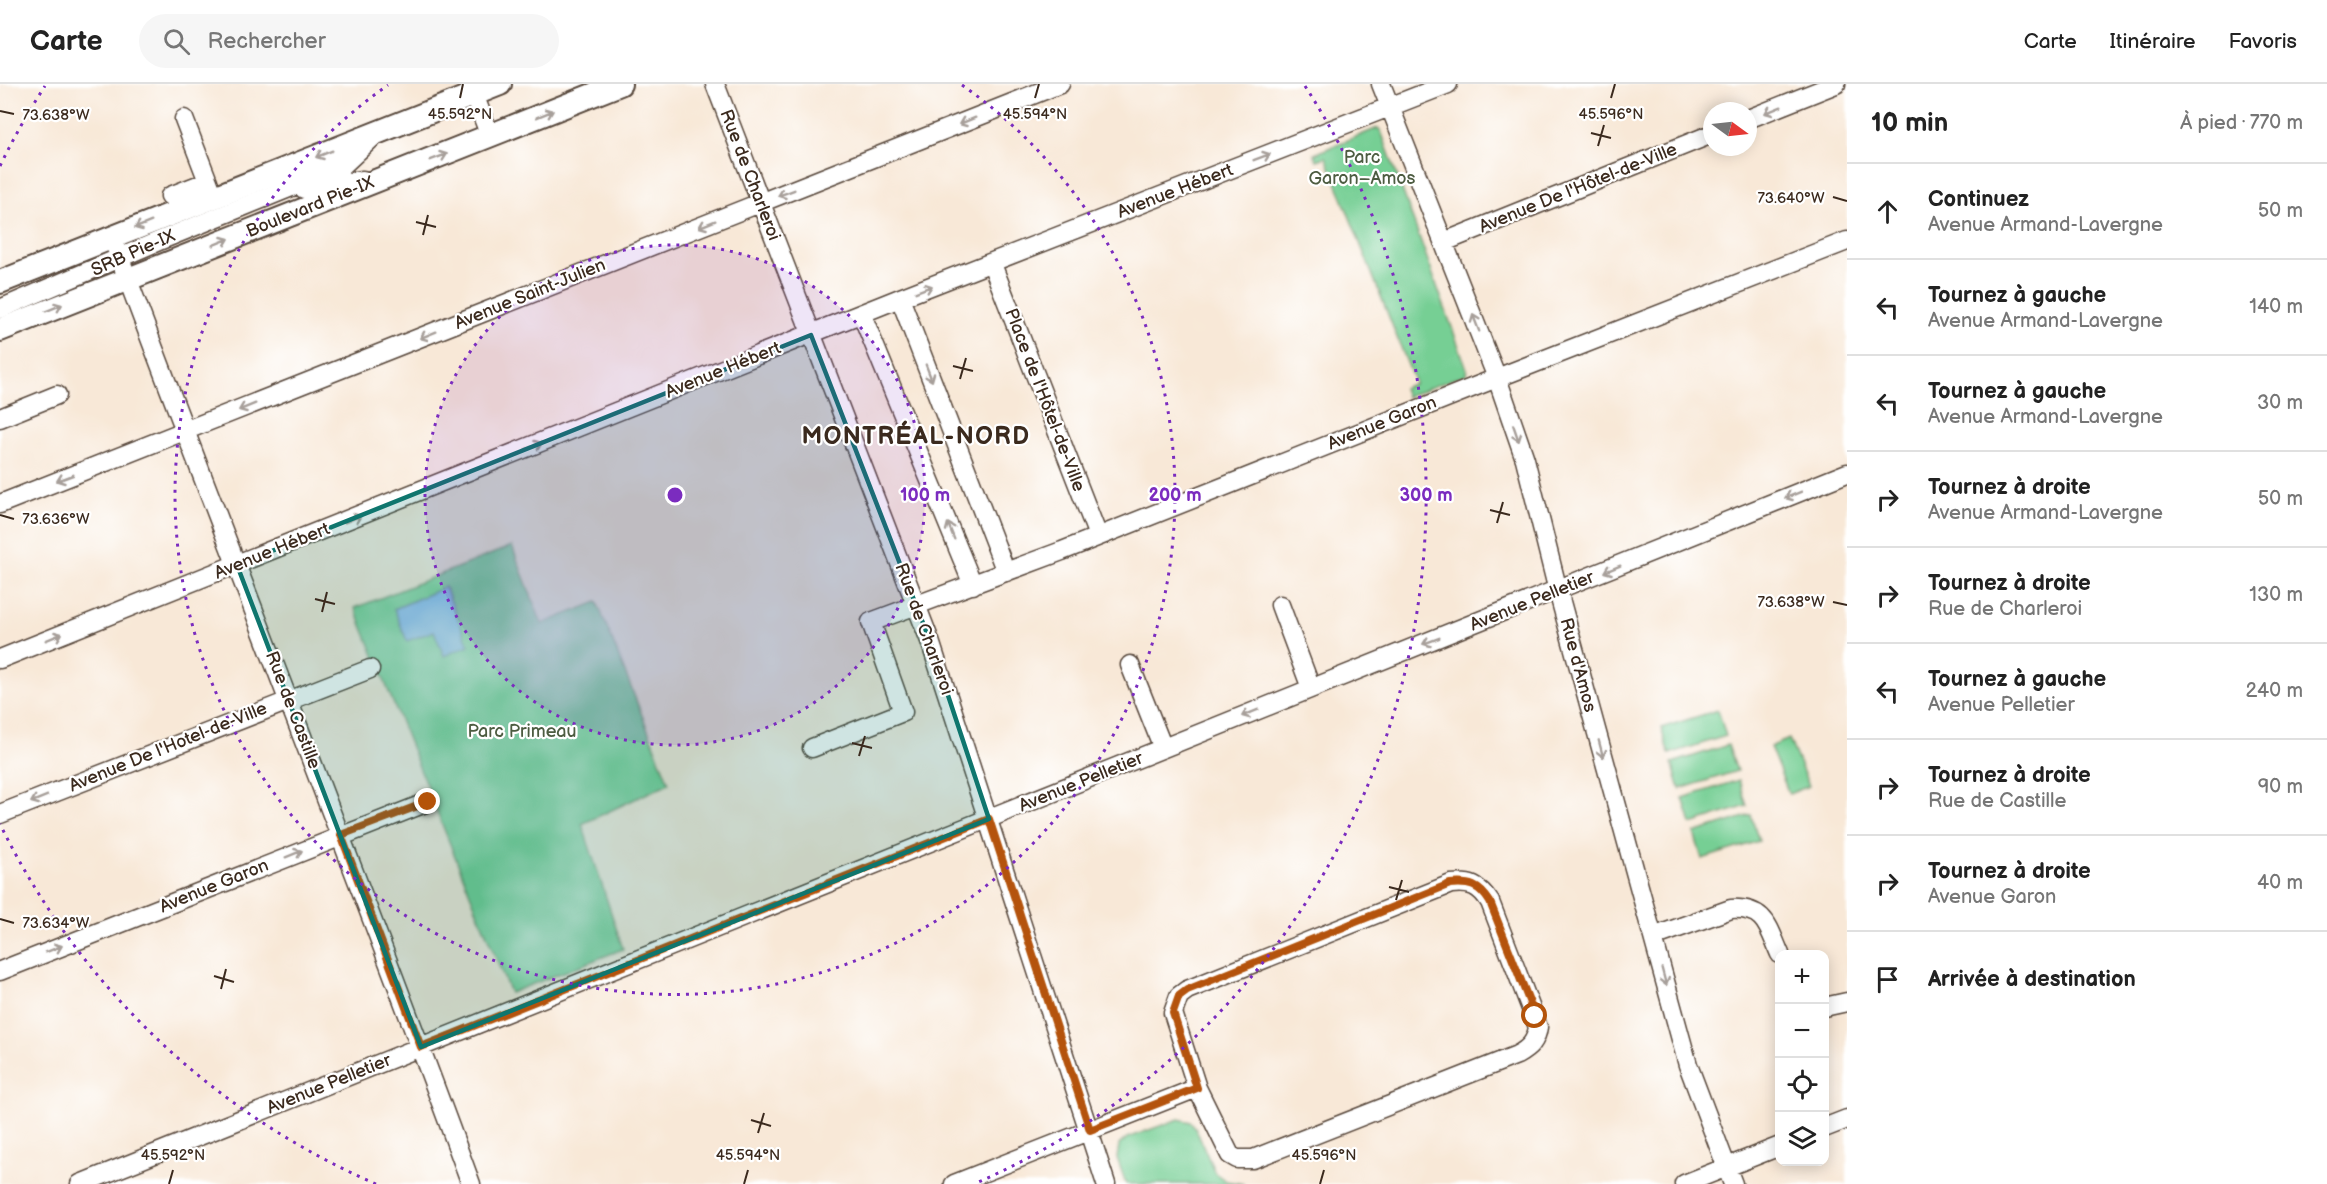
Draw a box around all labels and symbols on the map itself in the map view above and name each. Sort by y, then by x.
north arrow [1703,102,1757,156]
text: 45.592°N [428,105,492,124]
text: 45.594°N [1003,105,1067,124]
text: 45.596°N [1579,105,1644,124]
one-way arrow [1764,105,1782,116]
text: 73.638°W [22,106,90,125]
street label: Rue de Charleroi [715,106,785,244]
one-way arrow [535,108,553,119]
one-way arrow [958,116,977,127]
street label: Avenue De l'Hôtel-de-Ville [1476,139,1680,237]
park label: Parc Garon–Amos [1309,147,1416,189]
one-way arrow [315,149,334,160]
one-way arrow [429,150,447,161]
one-way arrow [1252,151,1271,162]
street label: Avenue Hébert [1114,159,1236,223]
street label: Boulevard Pie-IX [243,172,377,242]
one-way arrow [777,188,795,199]
text: 73.640°W [1757,189,1825,208]
one-way arrow [698,219,716,230]
one-way arrow [134,220,152,231]
street label: SRB Pie-IX [88,225,179,281]
one-way arrow [211,236,230,247]
street label: Avenue Saint-Julien [451,254,609,334]
one-way arrow [914,283,933,294]
one-way arrow [45,302,63,313]
street label: Place de l'Hôtel-de-Ville [1000,306,1090,495]
one-way arrow [1470,314,1481,333]
one-way arrow [419,330,438,341]
street label: Avenue Hébert [662,337,784,403]
one-way arrow [924,363,935,381]
street label: Avenue Garon [1325,392,1439,454]
one-way arrow [238,402,256,413]
district label: MONTRÉAL-NORD [801,420,1031,451]
one-way arrow [1511,423,1522,442]
one-way arrow [524,440,542,451]
one-way arrow [56,474,75,485]
centre of rings [665,485,685,505]
text: 100 m [900,485,950,506]
text: 200 m [1148,485,1202,506]
text: 300 m [1399,485,1453,506]
one-way arrow [1784,491,1803,502]
text: 73.636°W [22,510,90,529]
one-way arrow [343,512,361,523]
street label: Avenue Hébert [211,518,333,584]
one-way arrow [945,522,956,541]
street label: Rue de Charleroi [890,560,958,698]
one-way arrow [1603,564,1622,575]
street label: Avenue Pelletier [1467,566,1598,635]
text: 73.638°W [1757,593,1825,612]
street label: Rue d'Amos [1555,616,1601,714]
one-way arrow [45,631,63,642]
one-way arrow [1422,636,1441,647]
street label: Rue de Castille [261,648,325,772]
street label: Avenue De l'Hotel-de-Ville [66,697,270,796]
one-way arrow [1241,708,1259,719]
park label: Parc Primeau [467,721,577,742]
one-way arrow [1596,739,1607,758]
street label: Avenue Pelletier [1016,747,1147,816]
route end [414,788,440,814]
one-way arrow [30,794,49,805]
one-way arrow [284,848,303,859]
street label: Avenue Garon [157,855,271,917]
text: 73.634°W [22,914,90,933]
one-way arrow [45,943,63,954]
one-way arrow [1659,967,1670,986]
route start [1521,1002,1547,1028]
street label: Avenue Pelletier [264,1049,395,1118]
text: 45.592°N [141,1146,205,1165]
text: 45.594°N [716,1146,780,1165]
text: 45.596°N [1292,1146,1357,1165]

